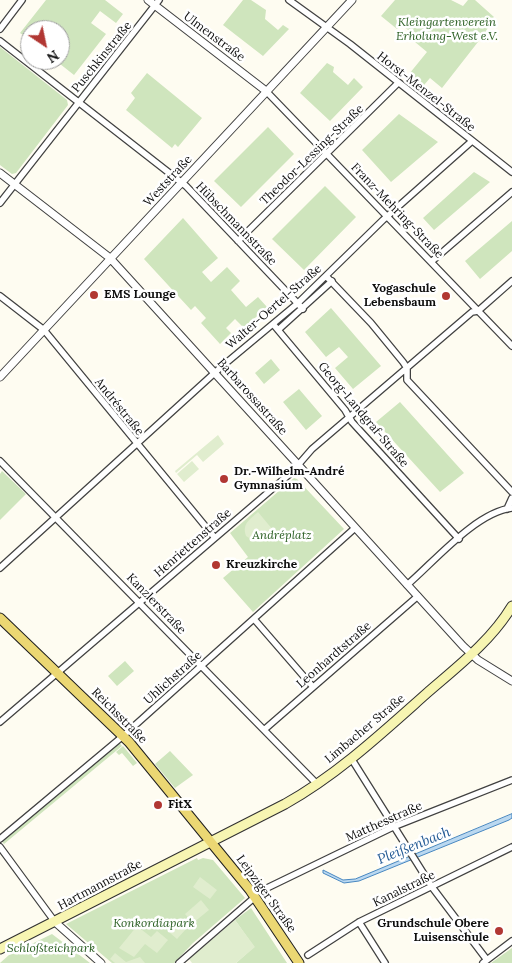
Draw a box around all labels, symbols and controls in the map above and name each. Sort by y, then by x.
street label: Ulmenstraße [181,9,247,65]
park label: Kleingartenverein Erholung-West e.V. [396,16,498,44]
street label: Puschkinstraße [69,19,135,95]
north arrow [20,20,70,70]
text: N [43,46,62,67]
street label: Horst-Menzel-Straße [374,49,478,135]
street label: Theodor-Lessing-Straße [257,102,367,208]
street label: Weststraße [141,153,195,209]
street label: Franz-Mehring-Straße [348,160,446,262]
street label: Hübschmannstraße [193,179,279,269]
street label: Walter-Oertel-Straße [223,262,325,352]
place label: Yogaschule Lebensbaum [364,282,436,310]
place label: EMS Lounge [104,288,176,302]
marker: EMS Lounge [88,289,100,301]
marker: Yogaschule Lebensbaum [440,290,452,302]
street label: Barbarossastraße [214,356,290,438]
street label: Georg-Landgraf-Straße [315,359,411,471]
street label: Andréstraße [91,375,147,439]
place label: Dr.-Wilhelm-André Gymnasium [234,465,344,493]
marker: Dr.-Wilhelm-André Gymnasium [218,473,230,485]
street label: Henriettenstraße [152,506,234,580]
park label: Andréplatz [252,529,312,543]
place label: Kreuzkirche [226,558,297,572]
marker: Kreuzkirche [210,559,222,571]
street label: Kanzlerstraße [123,571,189,637]
street label: Leonhardtstraße [294,619,374,691]
street label: Uhlichstraße [141,648,205,708]
street label: Reichsstraße [88,685,150,747]
street label: Limbacher Straße [322,691,408,767]
place label: FitX [168,798,192,812]
marker: FitX [152,799,164,811]
street label: Matthesstraße [344,799,424,845]
water label: Pleißenbach [375,824,453,868]
street label: Leipziger Straße [233,852,299,936]
street label: Hartmannstraße [56,857,144,913]
street label: Kanalstraße [371,868,437,910]
park label: Konkordiapark [113,917,195,931]
place label: Grundschule Obere Luisenschule [377,917,489,945]
marker: Grundschule Obere Luisenschule [493,925,505,937]
park label: Schloßteichpark [7,942,95,956]

